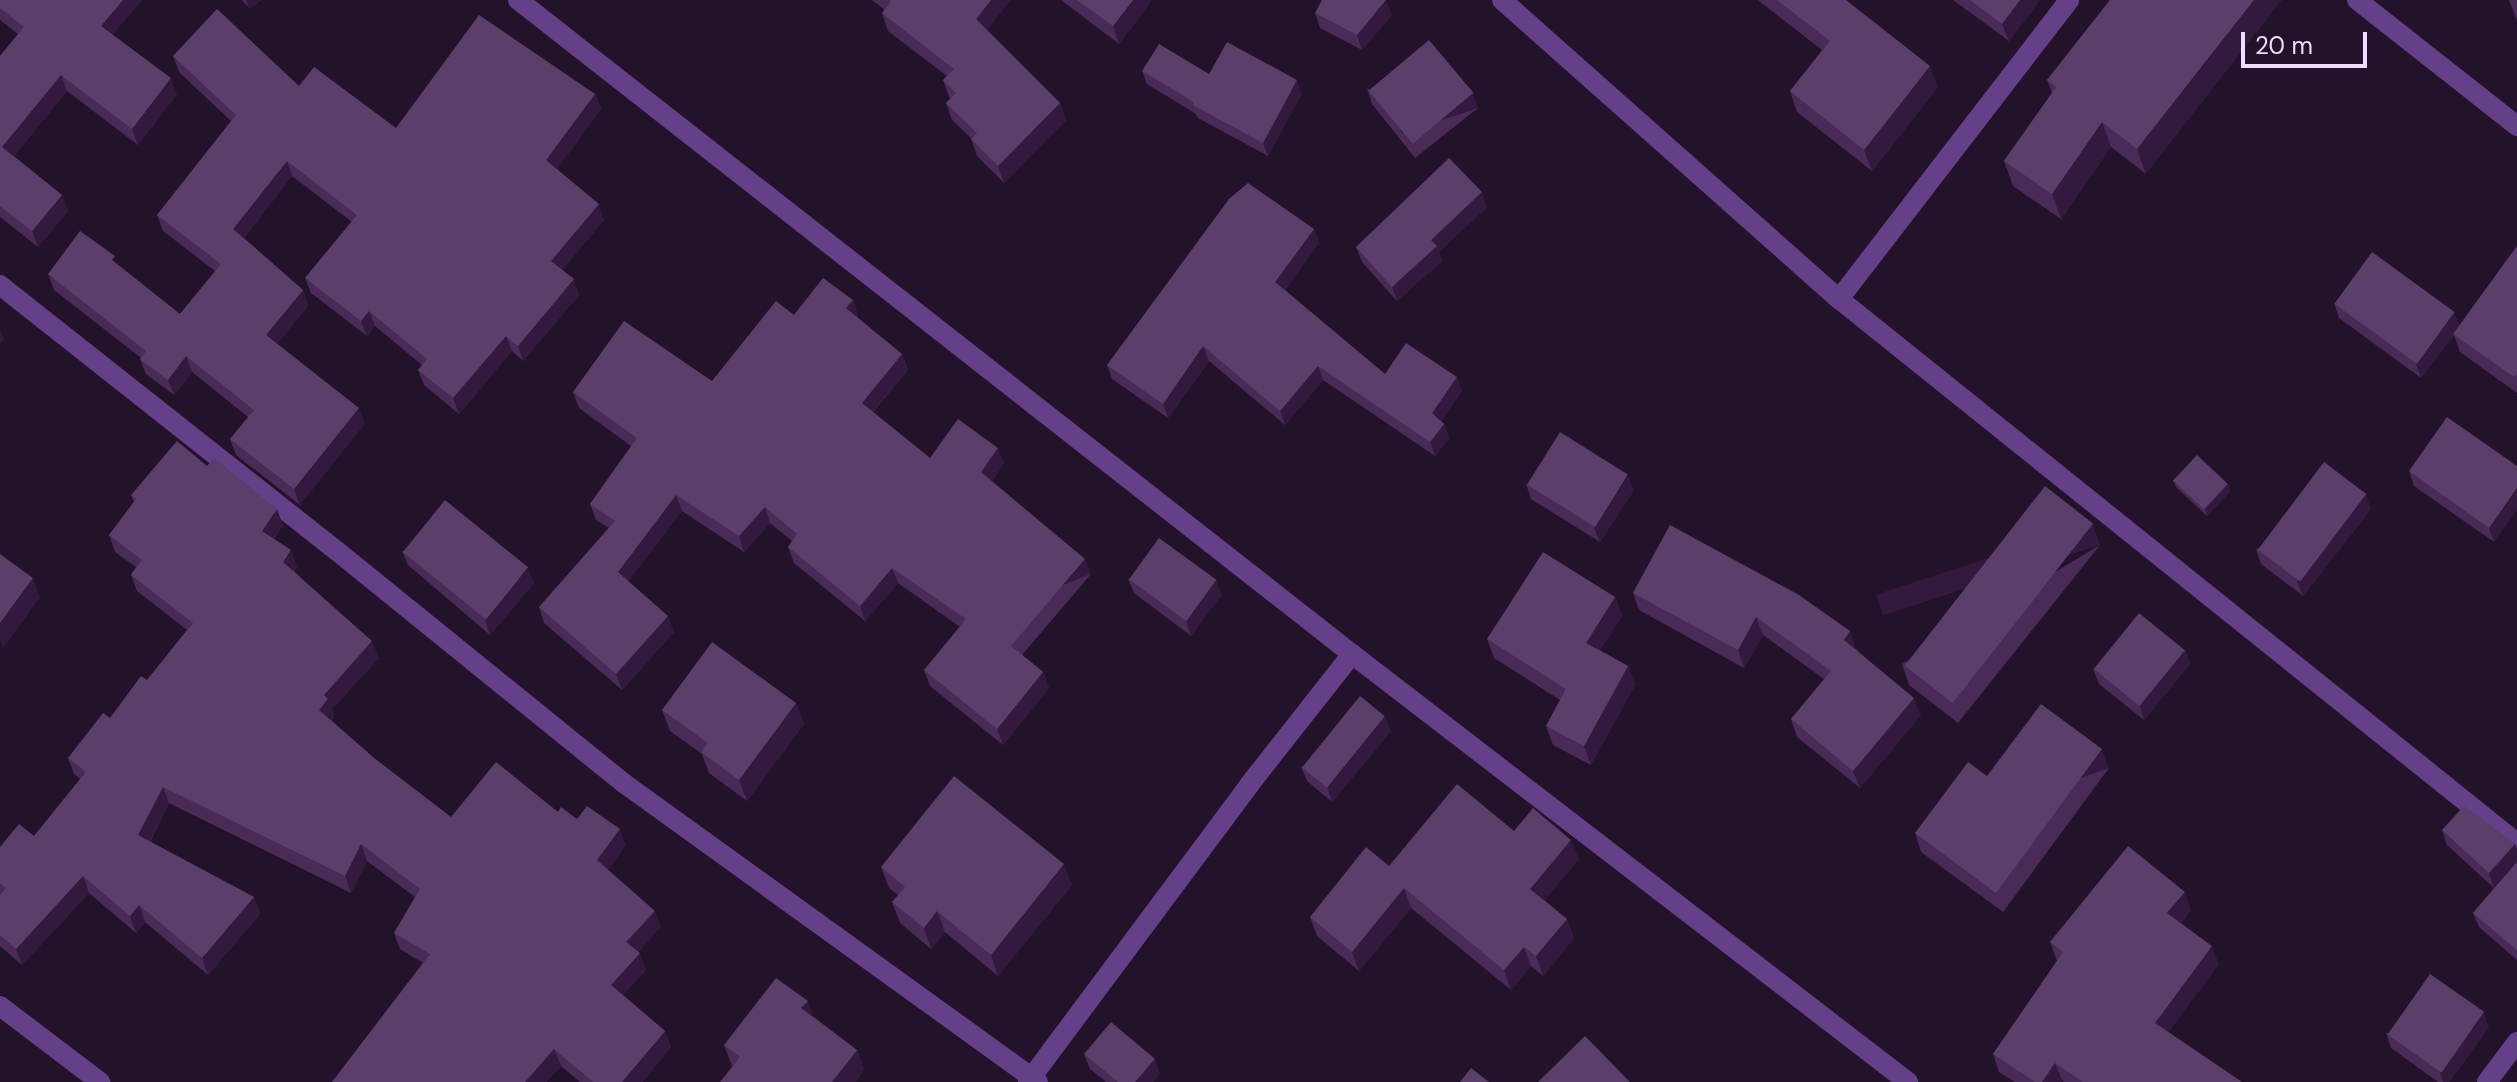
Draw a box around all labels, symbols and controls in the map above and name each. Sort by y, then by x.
scale bar [2245,16,2371,66]
text: 20 m [2255,30,2313,61]

